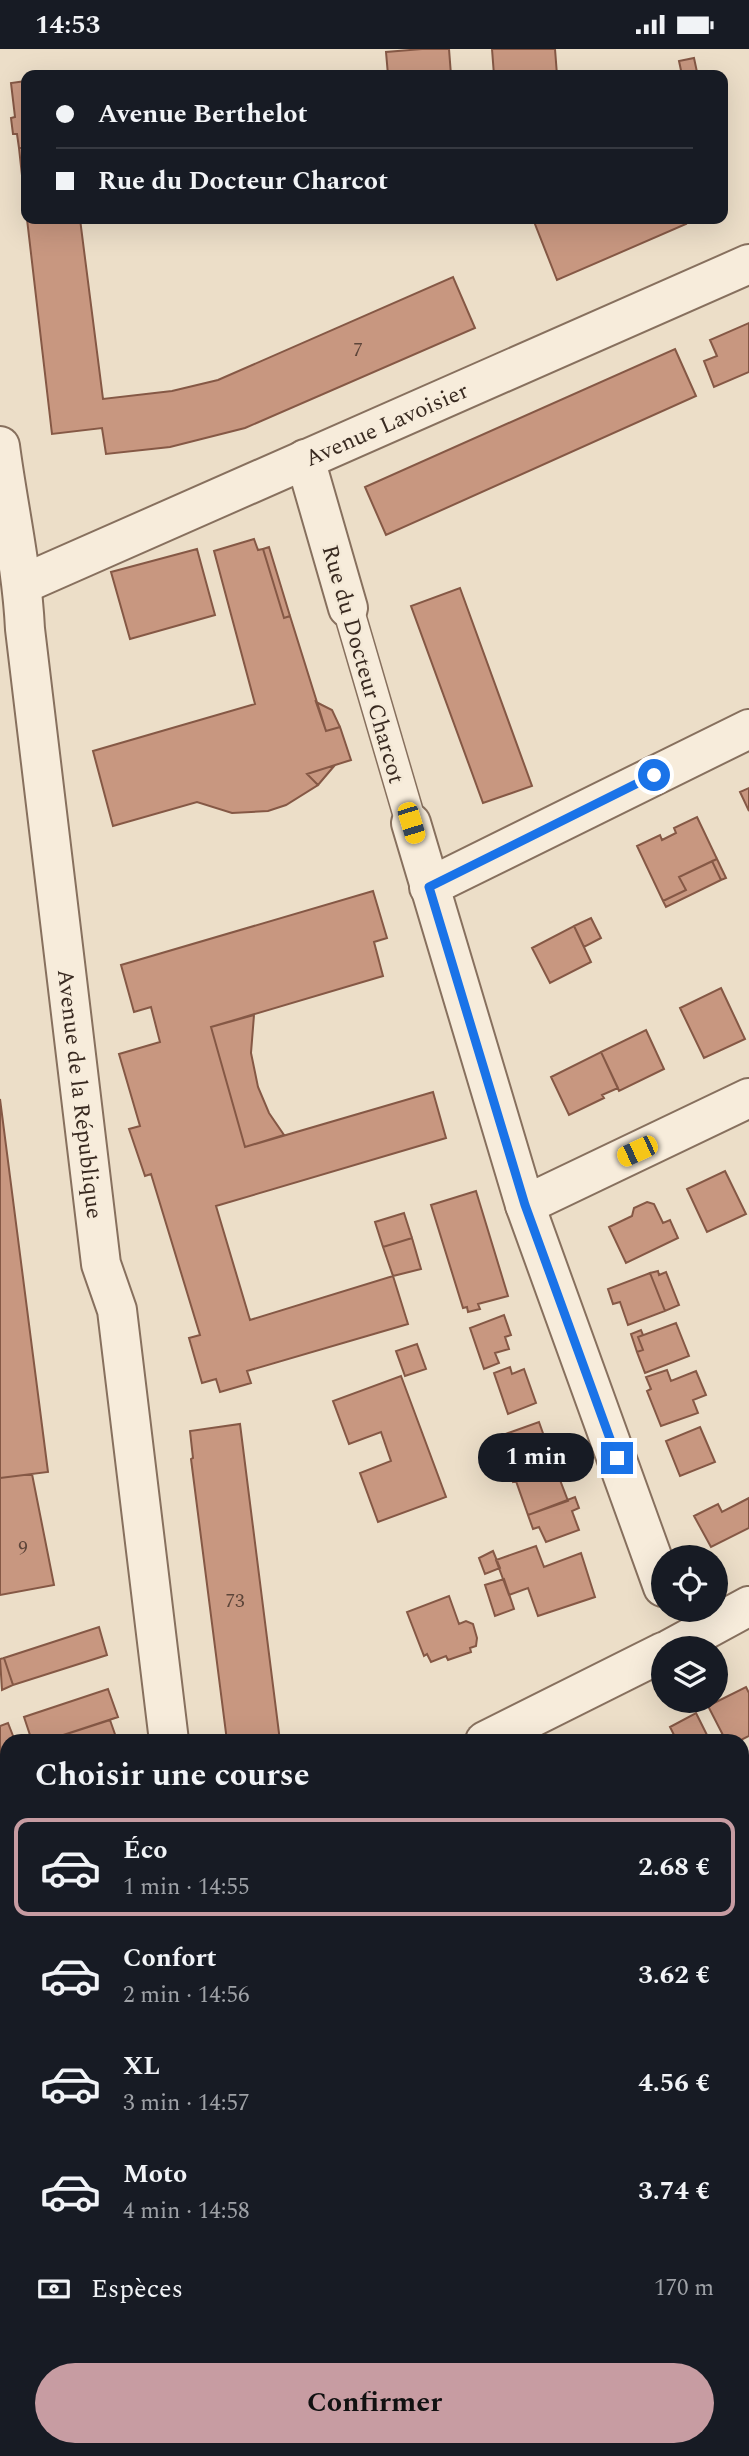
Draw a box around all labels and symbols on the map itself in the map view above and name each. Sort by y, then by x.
house number: 7 [353,336,363,365]
street label: Avenue Lavoisier [299,374,474,477]
street label: Rue du Docteur Charcot [312,541,413,788]
route start [638,759,670,791]
car [395,800,428,846]
street label: Avenue de la République [47,967,111,1221]
car [614,1133,661,1169]
callout: 1 min [477,1433,592,1483]
route end [601,1442,633,1474]
house number: 9 [18,1534,28,1563]
house number: 73 [225,1587,245,1616]

